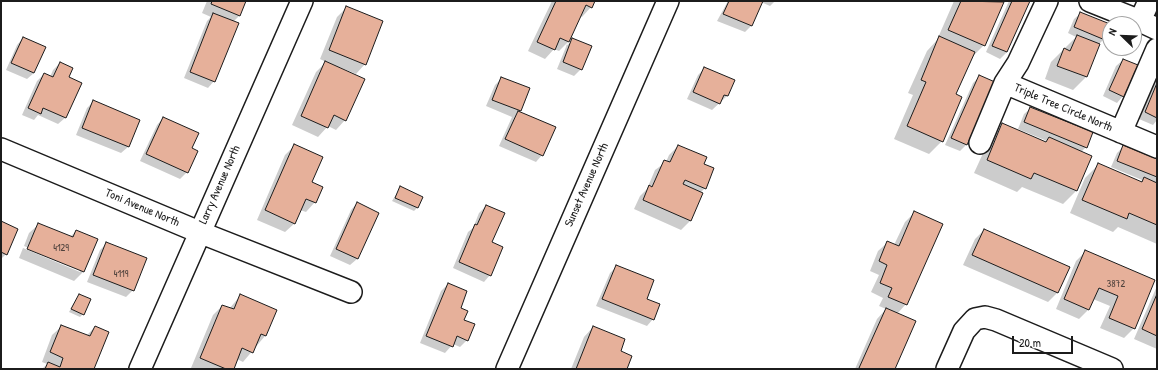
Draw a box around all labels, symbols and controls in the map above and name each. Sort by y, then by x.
north arrow [1102,16,1142,56]
text: N [1104,26,1119,37]
street label: Triple Tree Circle North [1012,81,1114,135]
street label: Sunset Avenue North [562,141,612,229]
street label: Larry Avenue North [196,143,244,227]
street label: Toni Avenue North [103,186,181,230]
house number: 4129 [53,242,69,254]
house number: 4119 [114,268,128,280]
house number: 3872 [1107,278,1125,290]
scale bar [1014,328,1075,354]
text: 20 m [1019,334,1041,351]

